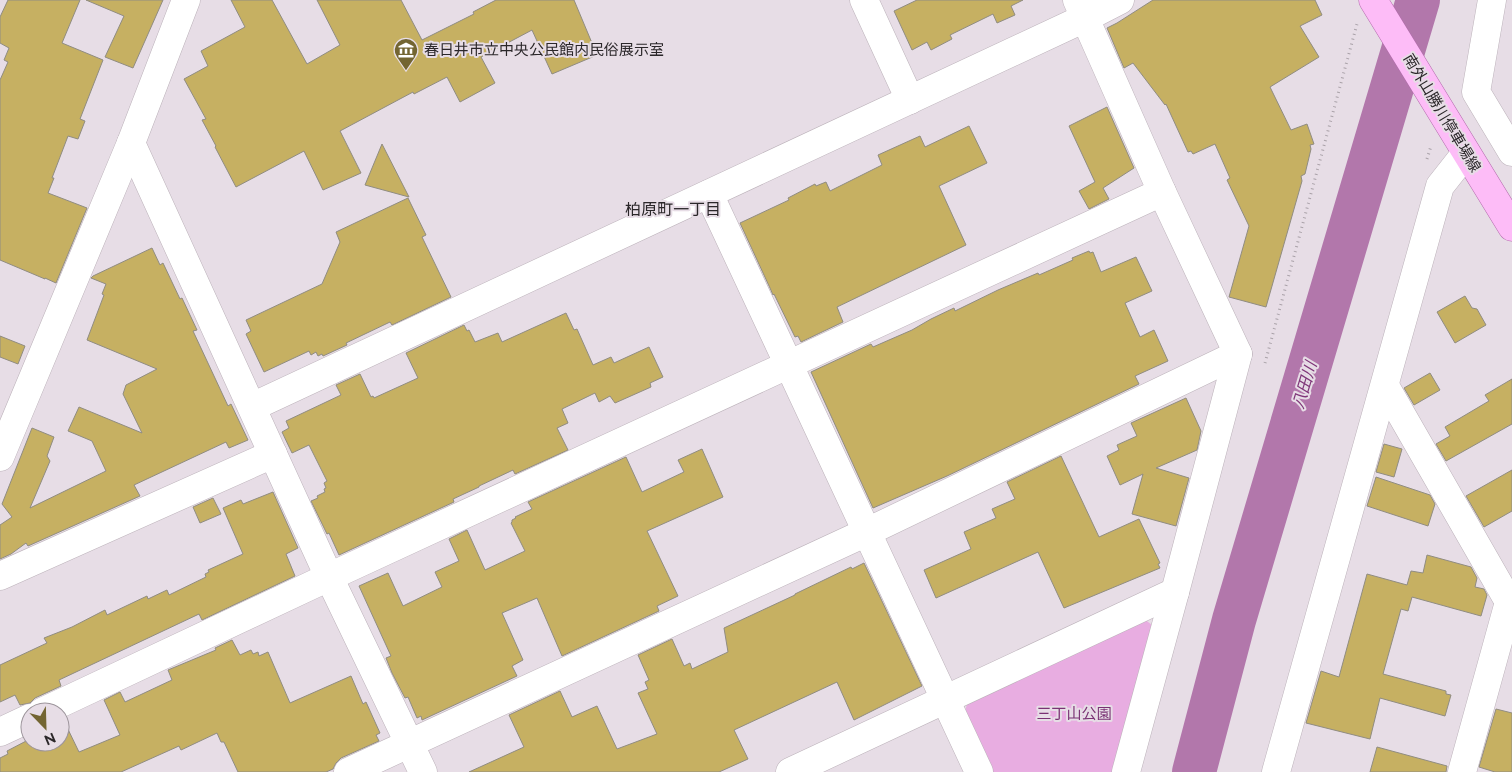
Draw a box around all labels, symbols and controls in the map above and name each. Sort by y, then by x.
museum icon: 春日井市立中央公民館内民俗展示室 [393,37,419,71]
place label: 春日井市立中央公民館内民俗展示室 [424,41,664,59]
street label: 南外山勝川停車場線 [1400,50,1484,176]
district label: 柏原町一丁目 [625,200,721,219]
water label: 八田川 [1288,358,1321,411]
north arrow [20,702,70,752]
park label: 三丁山公園 [1036,705,1112,723]
text: N [42,730,58,748]

